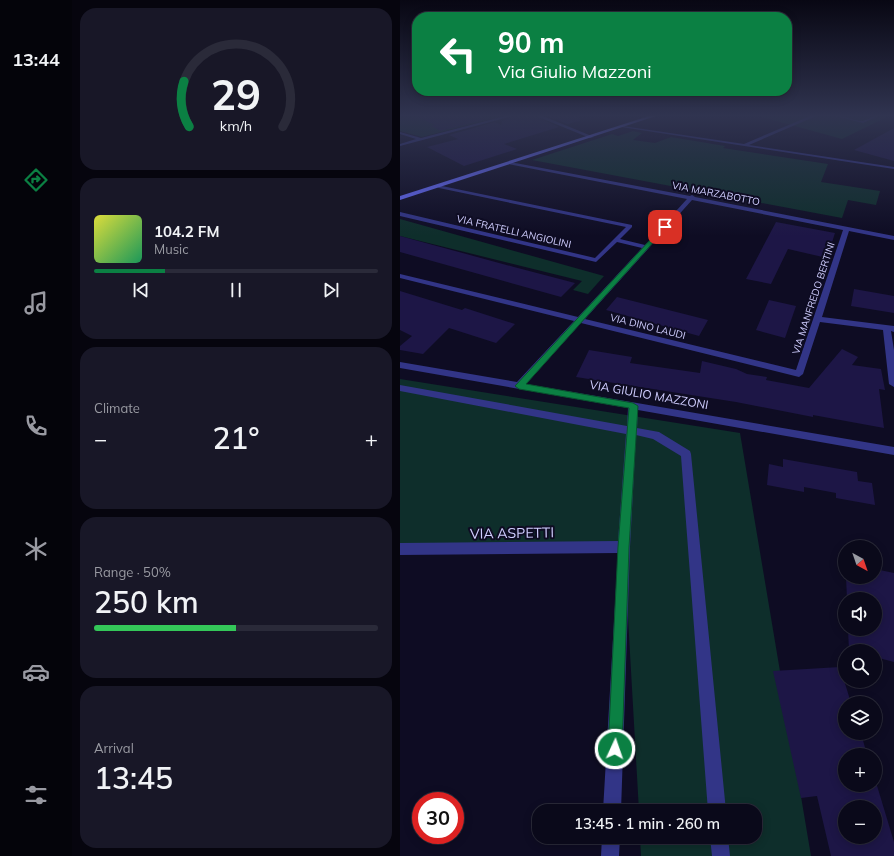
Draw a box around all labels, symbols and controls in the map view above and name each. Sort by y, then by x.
text: 90 m [498,25,564,60]
icon: left [432,28,484,80]
text: 13:44 [12,48,60,71]
text: Via Giulio Mazzoni [498,60,652,83]
text: 29 [211,68,261,120]
text: km/h [220,116,252,134]
icon: directions [22,166,50,194]
street label: VIA MARZABOTTO [671,179,761,208]
pin [648,210,682,244]
street label: VIA FRATELLI ANGIOLINI [455,212,572,251]
icon: arrive [654,216,676,238]
text: 104.2 FM [154,222,219,241]
street label: VIA MANFREDO BERTINI [789,240,838,356]
text: Music [154,241,189,257]
icon: previous [130,279,152,301]
icon: pause [225,279,247,301]
icon: next [320,279,342,301]
icon: music [22,289,50,317]
street label: VIA DINO LAUDI [609,311,687,342]
street label: VIA GIULIO MAZZONI [588,377,710,412]
text: Climate [94,400,140,416]
icon: phone [22,412,50,440]
text: 21° [212,419,260,457]
text: − [94,425,107,453]
text: + [365,425,378,453]
street label: VIA ASPETTI [470,523,554,543]
icon: climate [22,535,50,563]
north arrow [838,540,882,584]
map controls [838,540,882,844]
text: Range · 50% [94,564,171,580]
text: 250 km [94,583,199,621]
button: sound [838,592,882,636]
button: search [838,644,882,688]
icon: car [22,658,50,686]
button: layers [838,696,882,740]
position arrow [594,728,636,770]
text: Arrival [94,740,134,756]
button: + [838,748,882,792]
text: 13:45 [94,759,173,797]
icon: filters [22,781,50,809]
speed limit sign: 30 [412,792,464,844]
button: − [838,800,882,844]
text: 13:45 · 1 min · 260 m [574,814,720,833]

